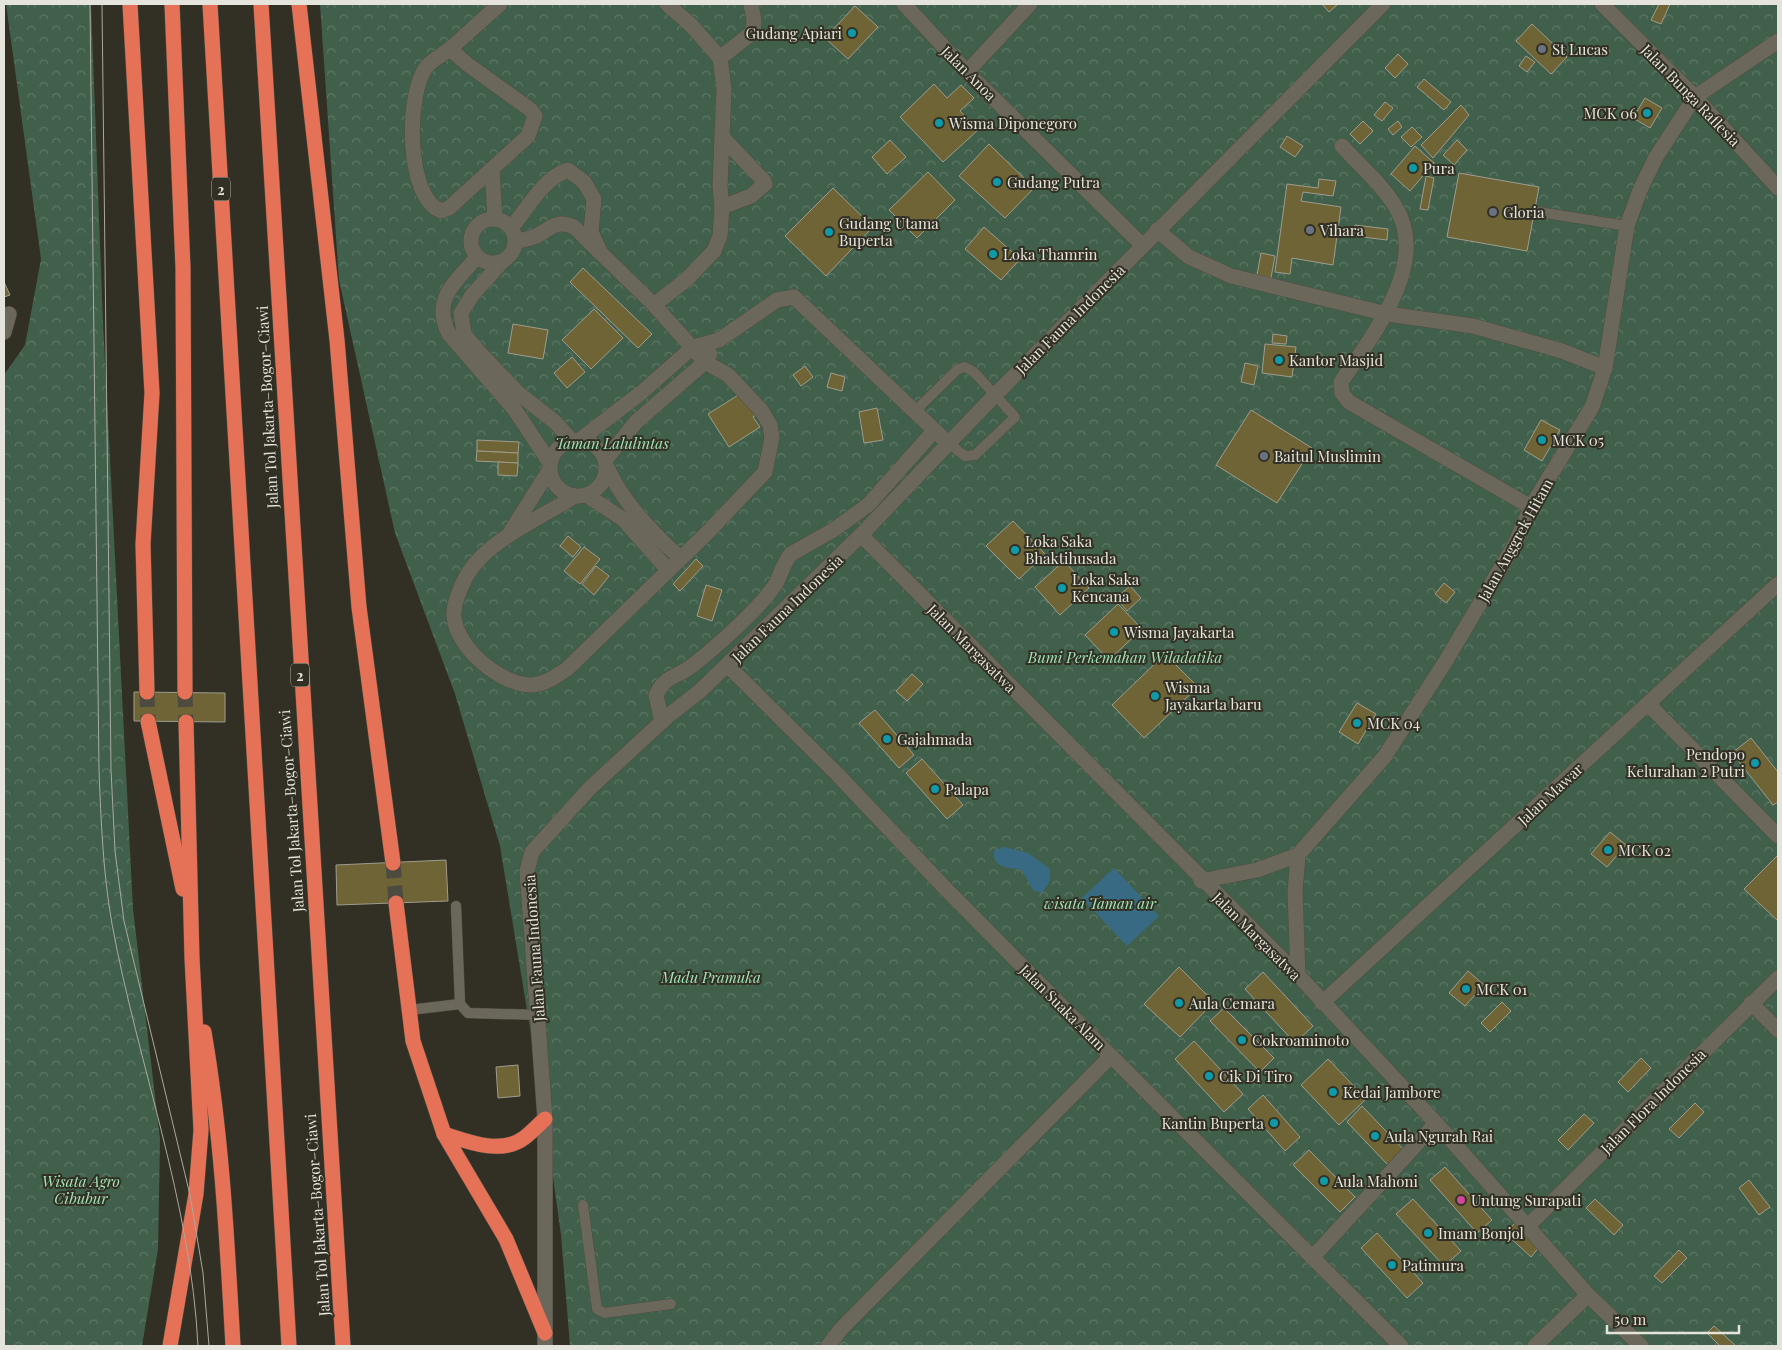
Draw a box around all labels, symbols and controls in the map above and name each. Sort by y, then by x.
place label: Gudang Apiari [746,23,843,43]
marker: Gudang Apiari [846,27,858,39]
place label: St Lucas [1552,39,1608,59]
street label: Jalan Bunga Raflesia [1636,39,1745,151]
street label: Jalan Anoa [936,40,1001,105]
marker: St Lucas [1536,43,1548,55]
place label: MCK 06 [1583,103,1637,123]
marker: MCK 06 [1641,107,1653,119]
place label: Wisma Diponegoro [948,113,1077,133]
marker: Wisma Diponegoro [933,117,945,129]
place label: Pura [1423,158,1455,178]
marker: Pura [1407,162,1419,174]
place label: Gudang Putra [1007,172,1100,192]
marker: Gudang Putra [991,176,1003,188]
road number: 2 [212,178,230,200]
place label: Gloria [1503,202,1545,222]
marker: Gloria [1487,206,1499,218]
place label: Gudang Utama Buperta [839,213,939,250]
place label: Vihara [1319,220,1364,240]
marker: Vihara [1304,224,1316,236]
marker: Gudang Utama Buperta [823,226,835,238]
place label: Loka Thamrin [1003,244,1098,264]
marker: Loka Thamrin [987,248,999,260]
street label: Jalan Fauna Indonesia [1010,260,1129,379]
street label: Jalan Tol Jakarta–Bogor–Ciawi [252,305,282,510]
place label: Kantor Masjid [1289,350,1383,370]
marker: Kantor Masjid [1273,354,1285,366]
place label: MCK 05 [1552,430,1604,450]
park label: Taman Lalulintas [555,433,669,453]
marker: MCK 05 [1536,434,1548,446]
place label: Baitul Muslimin [1274,446,1381,466]
marker: Baitul Muslimin [1258,450,1270,462]
street label: Jalan Anggrek Hitam [1472,474,1557,606]
place label: Loka Saka Bhaktihusada [1025,531,1117,568]
marker: Loka Saka Bhaktihusada [1009,544,1021,556]
street label: Jalan Fauna Indonesia [726,549,847,667]
place label: Loka Saka Kencana [1072,569,1140,606]
marker: Loka Saka Kencana [1056,582,1068,594]
street label: Jalan Margasatwa [923,599,1021,697]
place label: Wisma Jayakarta [1123,622,1235,642]
marker: Wisma Jayakarta [1108,626,1120,638]
park label: Bumi Perkemahan Wiladatika [1027,647,1222,667]
road number: 2 [291,664,309,686]
place label: Wisma Jayakarta baru [1164,677,1262,714]
marker: Wisma Jayakarta baru [1149,690,1161,702]
street label: Jalan Tol Jakarta–Bogor–Ciawi [274,709,308,914]
place label: MCK 04 [1367,713,1420,733]
marker: MCK 04 [1351,717,1363,729]
place label: Gajahmada [897,729,973,749]
marker: Gajahmada [881,733,893,745]
place label: Pendopo Kelurahan 2 Putri [1627,744,1746,781]
marker: Pendopo Kelurahan 2 Putri [1749,757,1761,769]
street label: Jalan Mawar [1512,758,1587,830]
place label: Palapa [945,779,990,799]
marker: Palapa [929,783,941,795]
place label: MCK 02 [1618,840,1671,860]
marker: MCK 02 [1602,844,1614,856]
street label: Jalan Fauna Indonesia [519,873,549,1023]
street label: Jalan Margasatwa [1208,887,1306,985]
park label: wisata Taman air [1044,893,1157,913]
street label: Jalan Suaka Alam [1015,959,1111,1055]
park label: Madu Pramuka [660,967,761,987]
place label: MCK 01 [1476,979,1528,999]
marker: MCK 01 [1460,983,1472,995]
place label: Aula Cemara [1188,993,1275,1013]
marker: Aula Cemara [1173,997,1185,1009]
place label: Cokroaminoto [1252,1030,1349,1050]
marker: Cokroaminoto [1236,1034,1248,1046]
street label: Jalan Flora Indonesia [1595,1044,1710,1159]
place label: Cik Di Tiro [1219,1066,1292,1086]
marker: Cik Di Tiro [1203,1070,1215,1082]
place label: Kedai Jambore [1343,1082,1441,1102]
marker: Kedai Jambore [1327,1086,1339,1098]
street label: Jalan Tol Jakarta–Bogor–Ciawi [300,1113,334,1318]
place label: Kantin Buperta [1162,1113,1265,1133]
marker: Kantin Buperta [1268,1117,1280,1129]
place label: Aula Ngurah Rai [1384,1126,1494,1146]
marker: Aula Ngurah Rai [1369,1130,1381,1142]
park label: Wisata Agro Cibubur [42,1171,120,1208]
place label: Aula Mahoni [1333,1171,1418,1191]
marker: Aula Mahoni [1318,1175,1330,1187]
place label: Untung Surapati [1471,1190,1582,1210]
marker: Untung Surapati [1455,1194,1467,1206]
place label: Imam Bonjol [1438,1223,1524,1243]
marker: Imam Bonjol [1422,1227,1434,1239]
place label: Patimura [1402,1255,1465,1275]
marker: Patimura [1386,1259,1398,1271]
scale bar [1607,1302,1740,1334]
text: 50 m [1614,1309,1647,1329]

